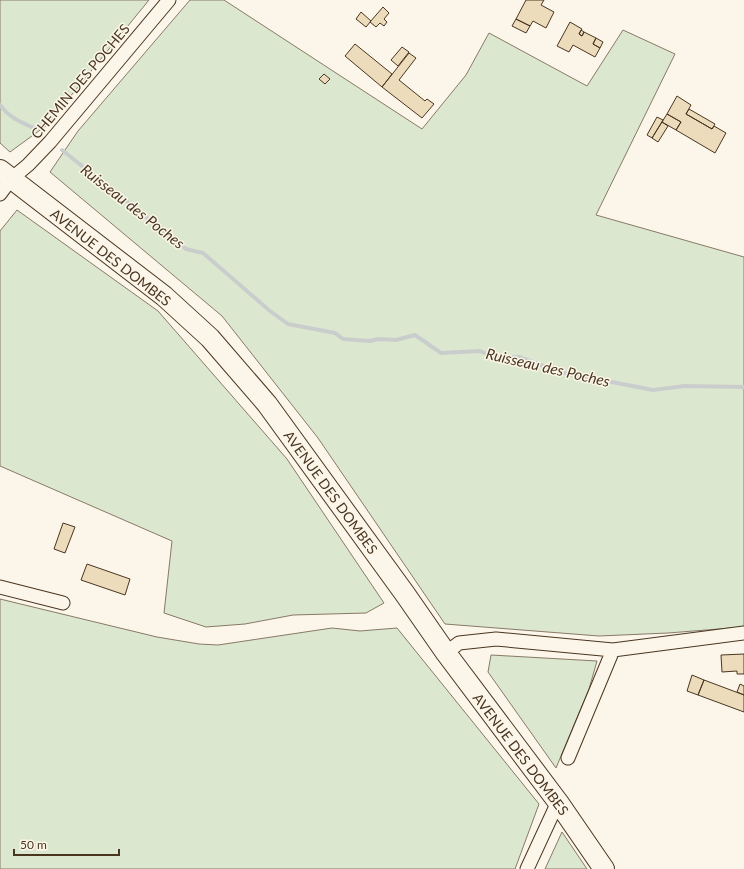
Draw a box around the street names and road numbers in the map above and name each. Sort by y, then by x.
street label: CHEMIN DES POCHES [27,20,133,142]
street label: AVENUE DES DOMBES [47,205,175,309]
street label: AVENUE DES DOMBES [280,427,382,557]
street label: AVENUE DES DOMBES [470,690,572,818]

